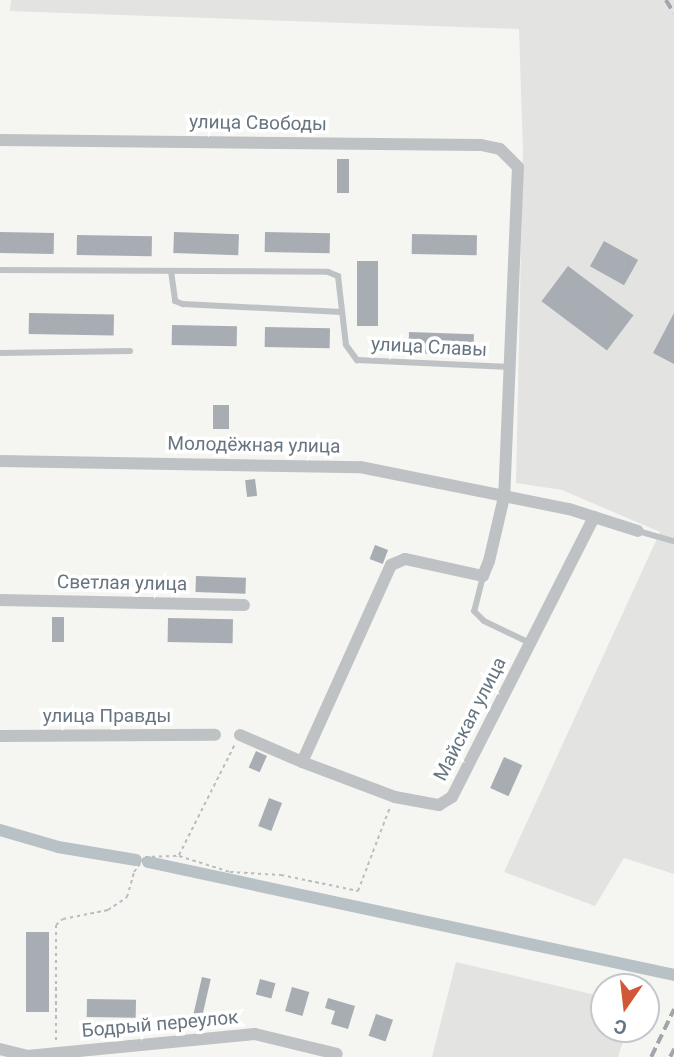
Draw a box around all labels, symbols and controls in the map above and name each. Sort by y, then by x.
street label: улица Свободы [189,110,327,136]
street label: улица Славы [370,333,488,361]
street label: Молодёжная улица [167,432,341,458]
street label: Светлая улица [57,570,187,596]
street label: Майская улица [429,653,511,785]
street label: улица Правды [43,705,171,727]
north arrow [590,973,660,1043]
street label: Бодрый переулок [81,1006,239,1042]
text: С [611,1014,629,1040]

